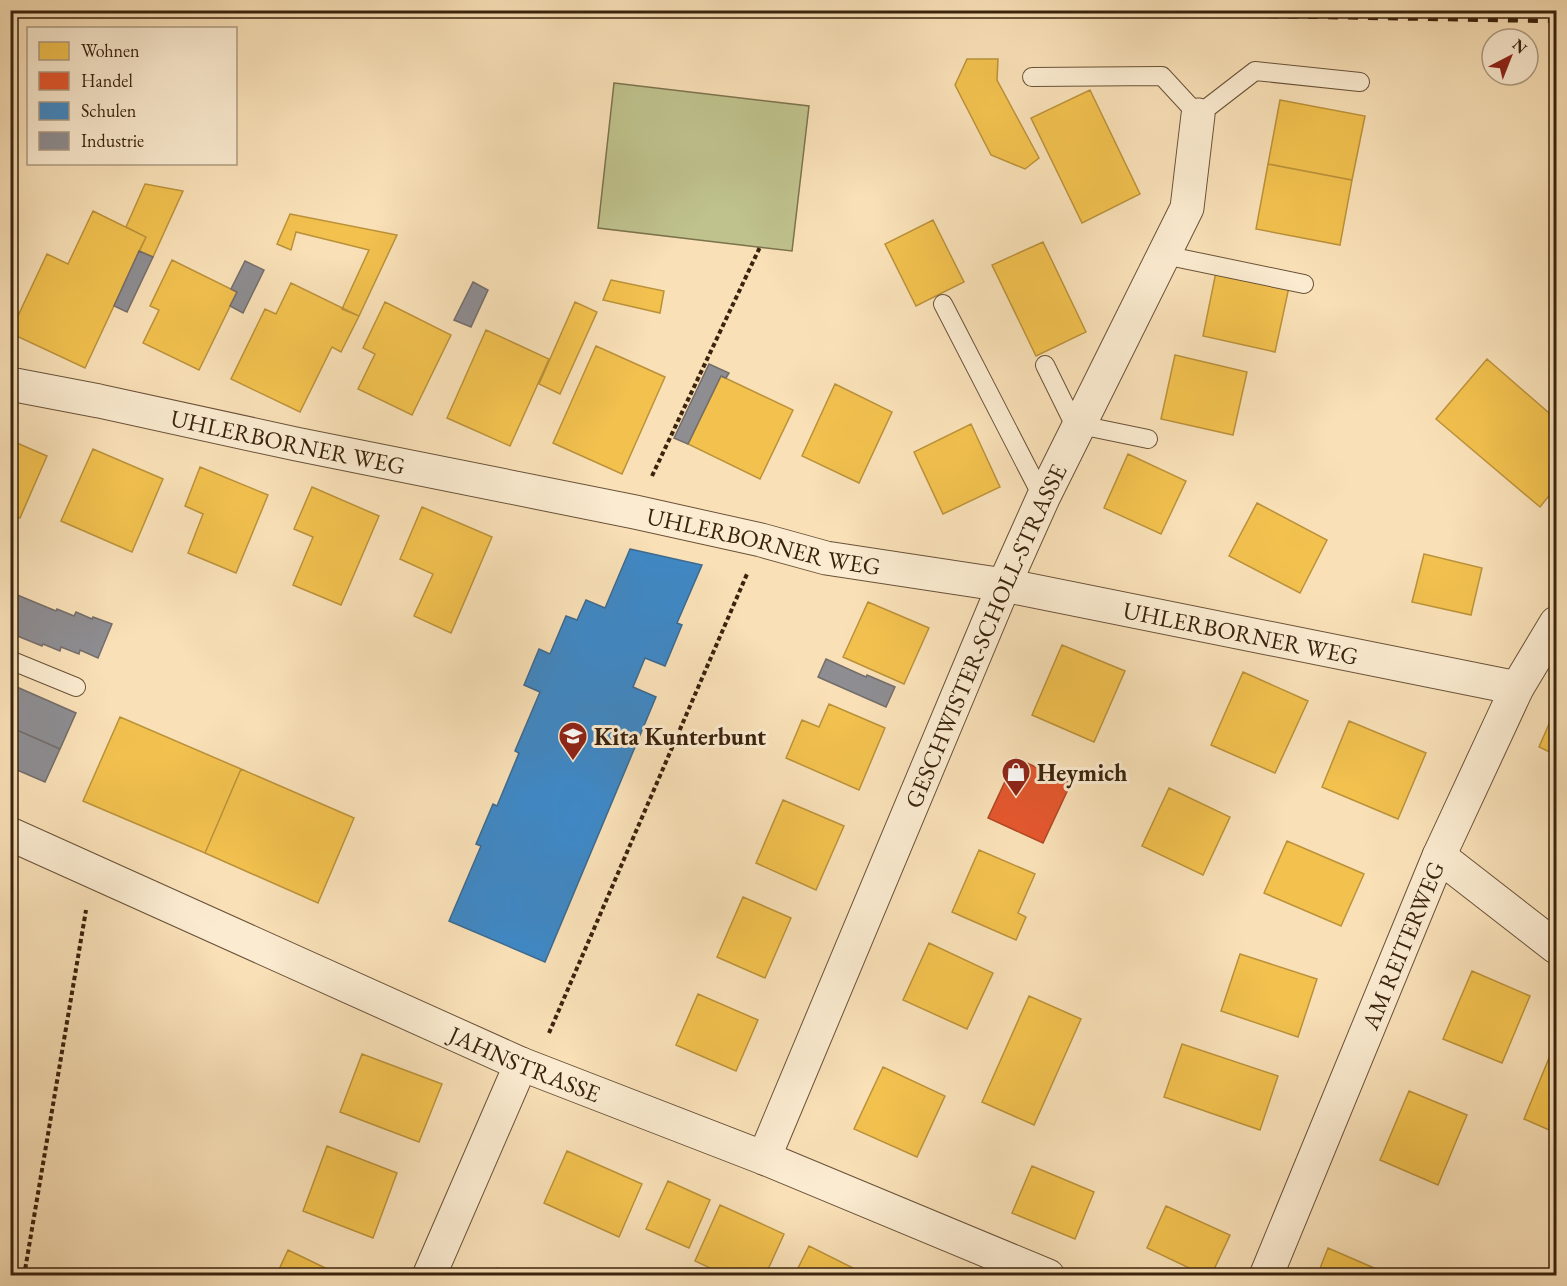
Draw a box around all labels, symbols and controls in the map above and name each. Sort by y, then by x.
legend [27,27,237,165]
north arrow [1480,27,1540,87]
text: N [1508,34,1532,58]
text: Wohnen [81,39,140,62]
text: Handel [81,69,133,92]
text: Schulen [81,99,137,122]
text: Industrie [81,129,144,152]
street label: UHLERBORNER WEG [168,402,408,481]
street label: GESCHWISTER-SCHOLL-STRASSE [897,459,1073,813]
street label: UHLERBORNER WEG [644,500,883,582]
street label: UHLERBORNER WEG [1121,594,1361,671]
school or university icon: Kita Kunterbunt [557,720,589,762]
place label: Kita Kunterbunt [594,721,766,752]
shop icon: Heymich [1000,756,1032,798]
place label: Heymich [1037,757,1128,789]
street label: AM REITERWEG [1354,856,1451,1035]
street label: JAHNSTRASSE [443,1017,605,1109]

